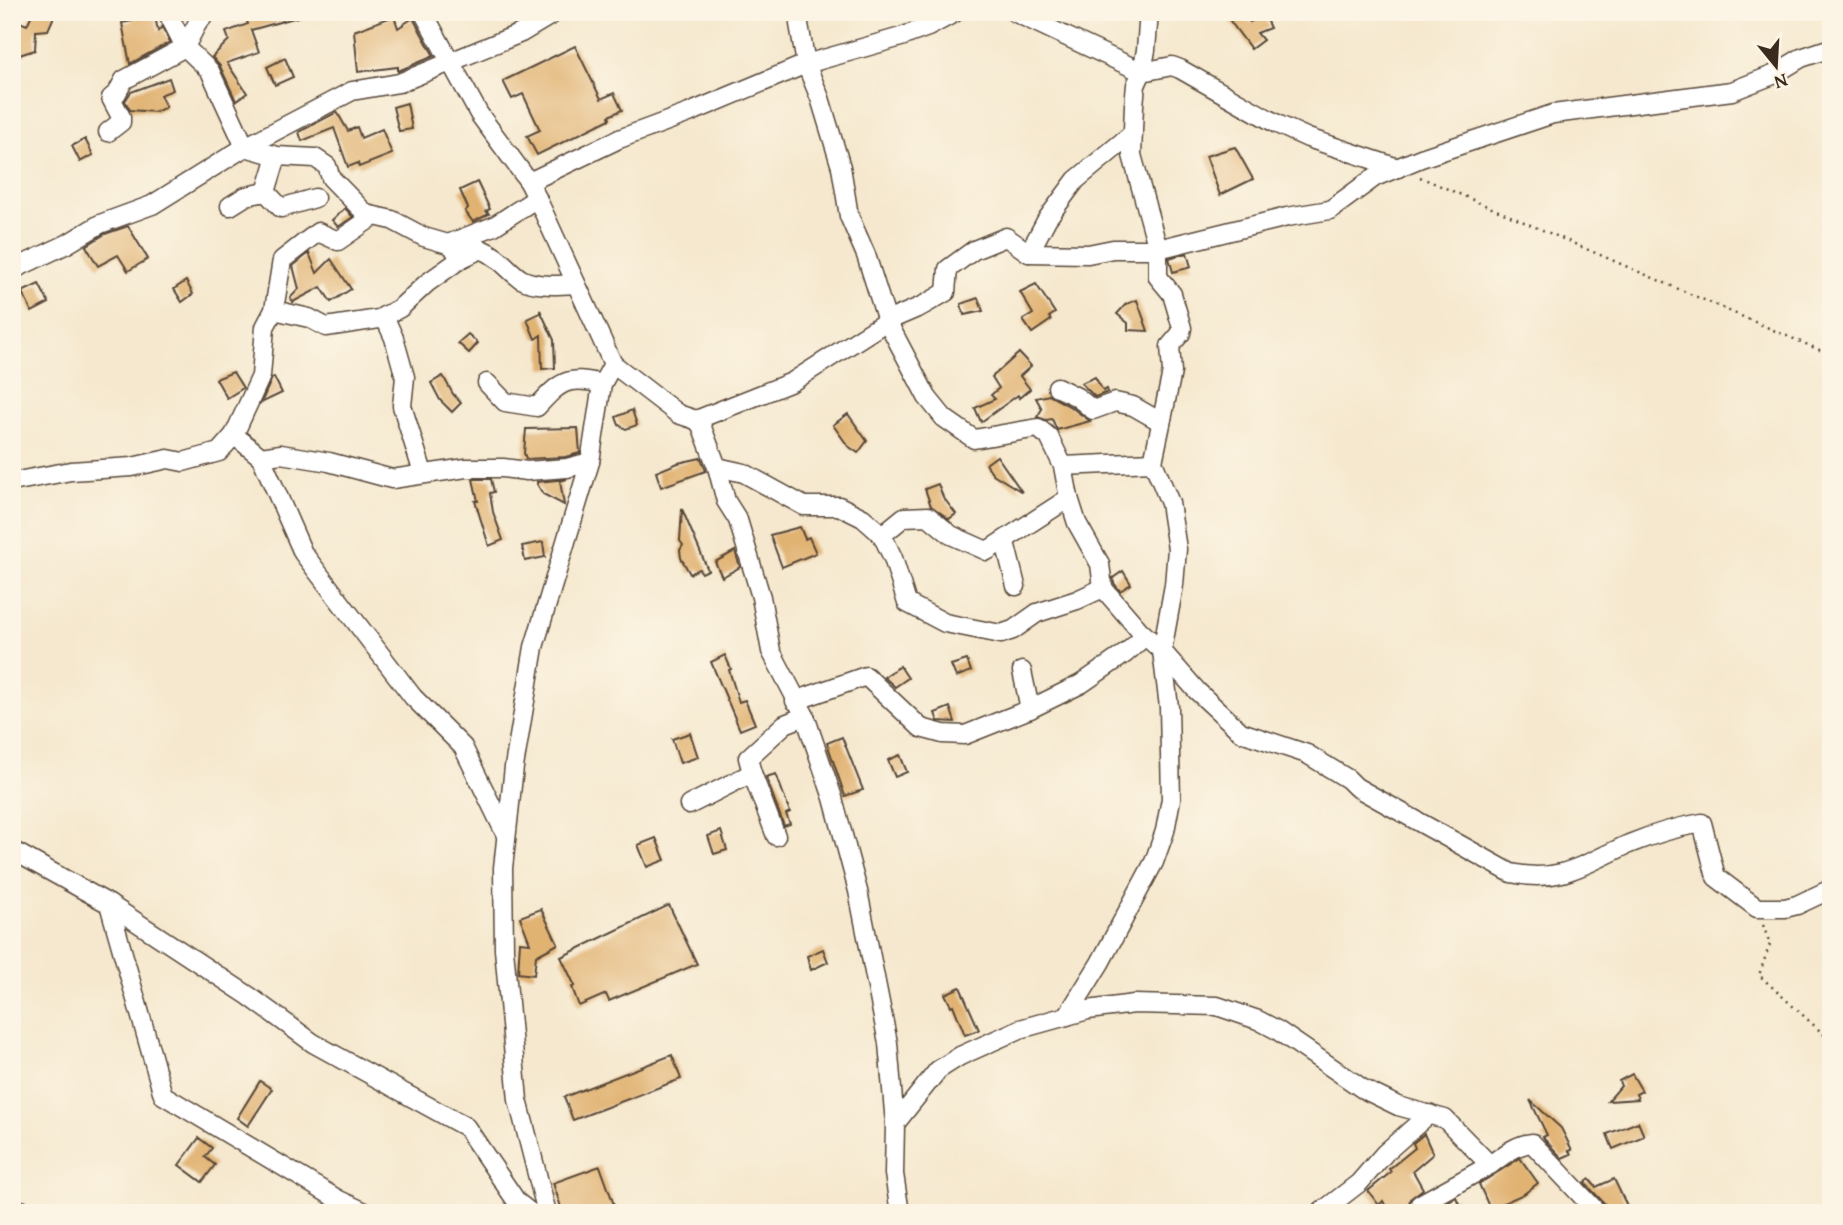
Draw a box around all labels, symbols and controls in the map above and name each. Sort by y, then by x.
north arrow [1742,32,1812,102]
text: N [1771,67,1792,98]

